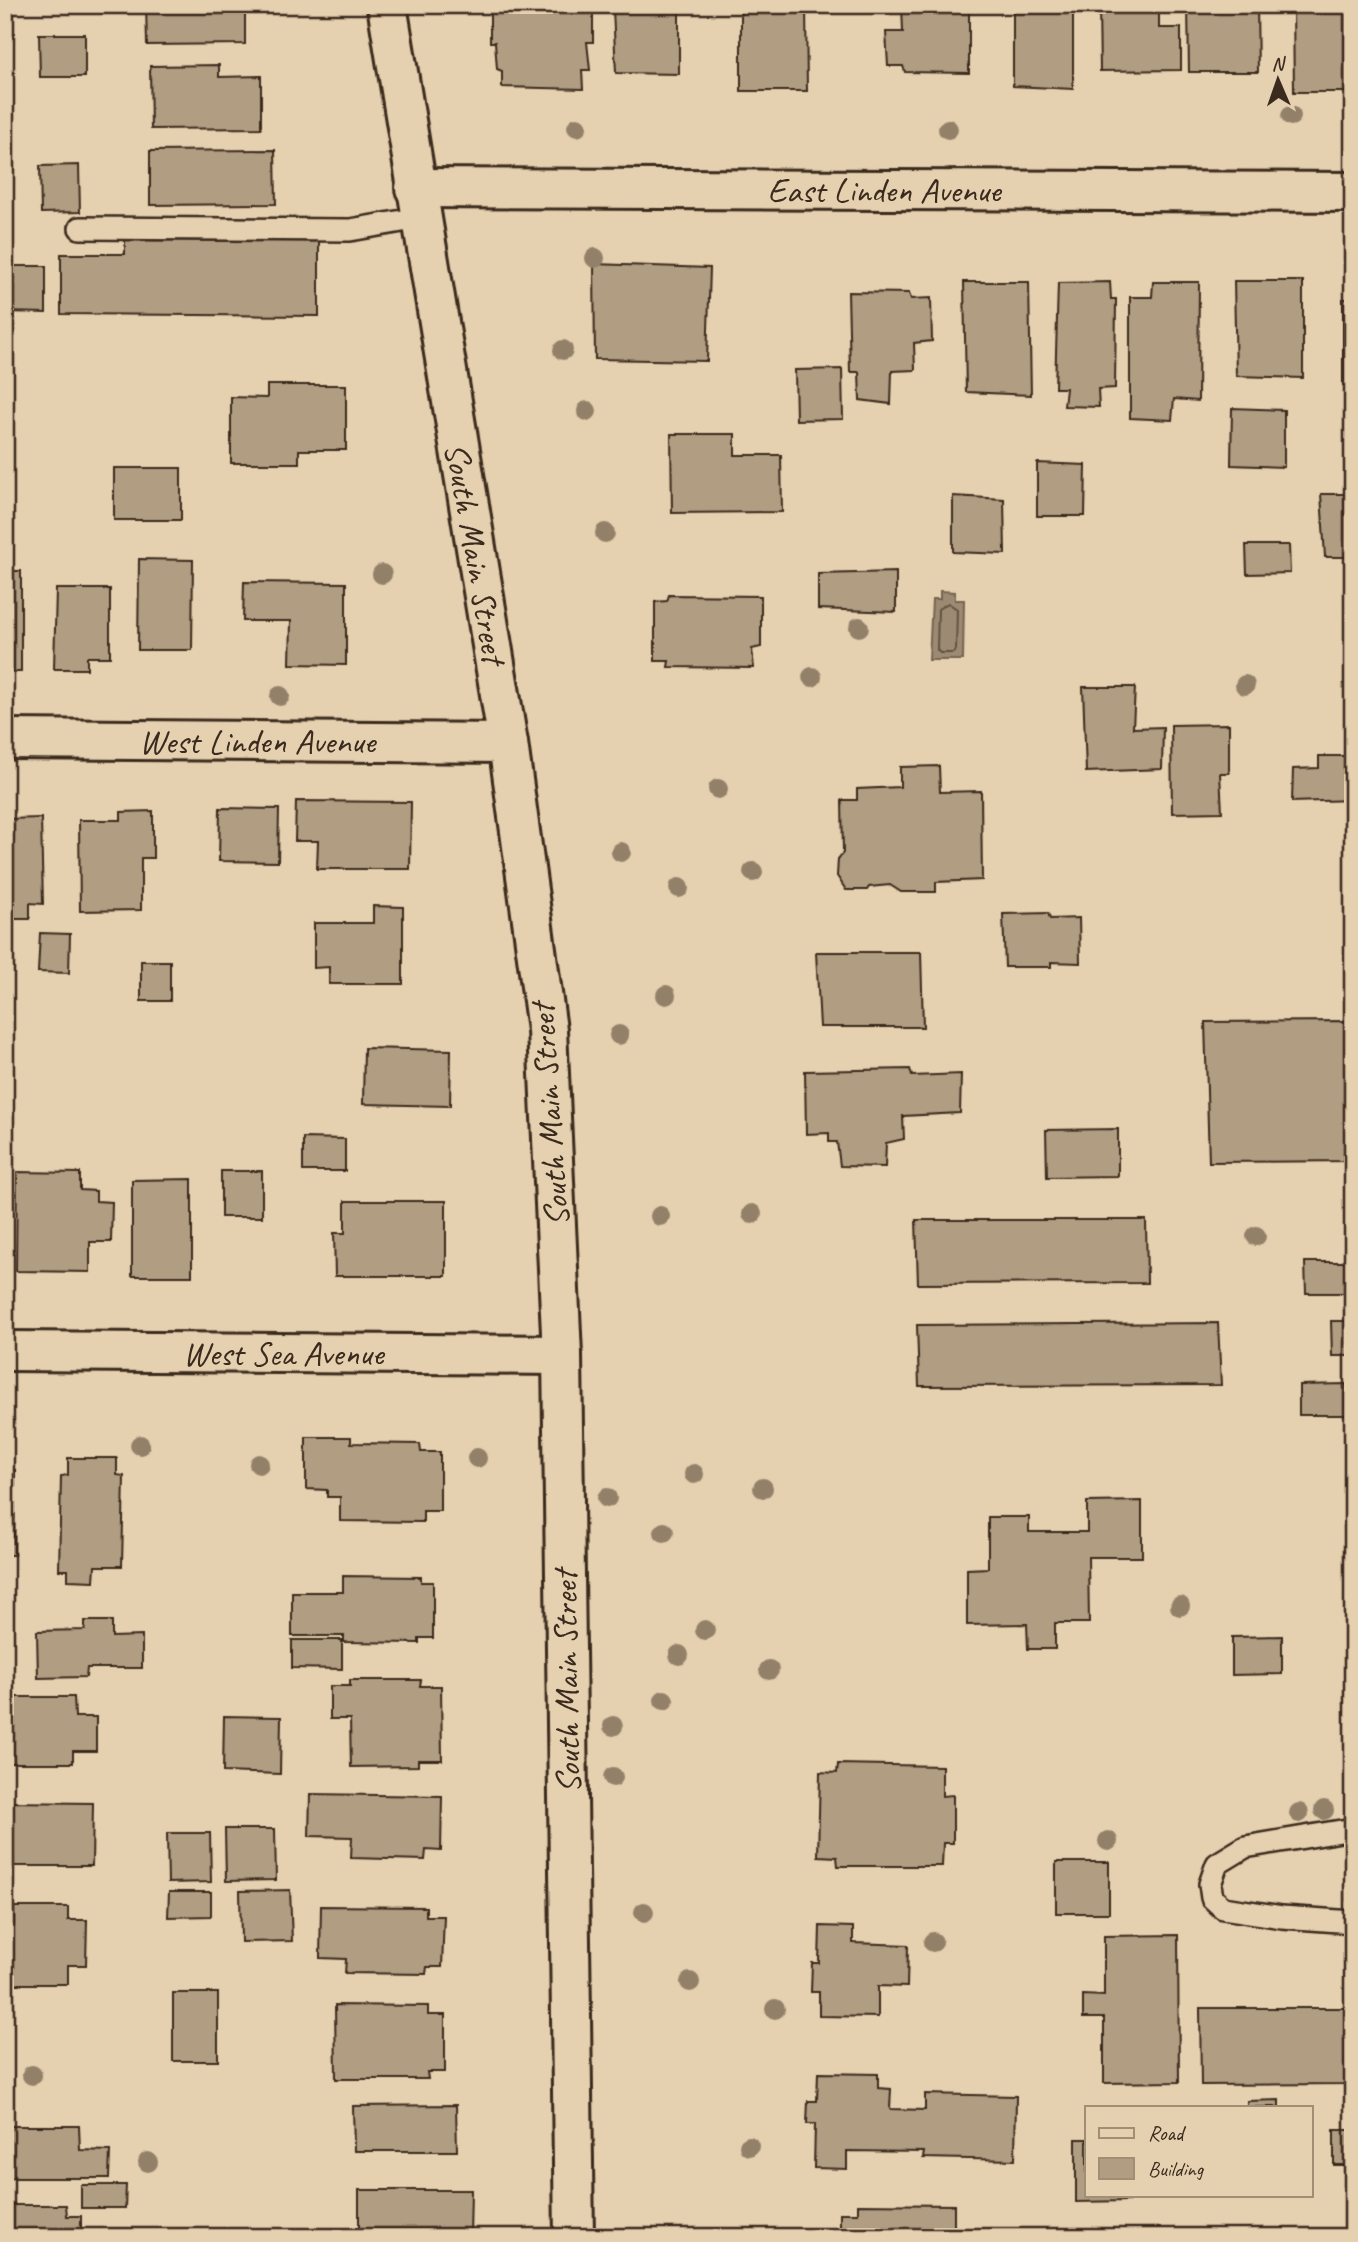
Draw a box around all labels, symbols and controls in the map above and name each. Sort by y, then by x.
north arrow [1242,46,1312,116]
text: N [1271,52,1287,76]
street label: East Linden Avenue [768,168,1003,213]
street label: South Main Street [434,439,518,671]
street label: West Linden Avenue [139,719,378,764]
street label: South Main Street [519,998,580,1228]
street label: West Sea Avenue [183,1331,386,1376]
street label: South Main Street [542,1566,591,1794]
legend [1085,2106,1312,2196]
text: Road [1148,2120,1187,2146]
text: Building [1148,2156,1205,2182]

